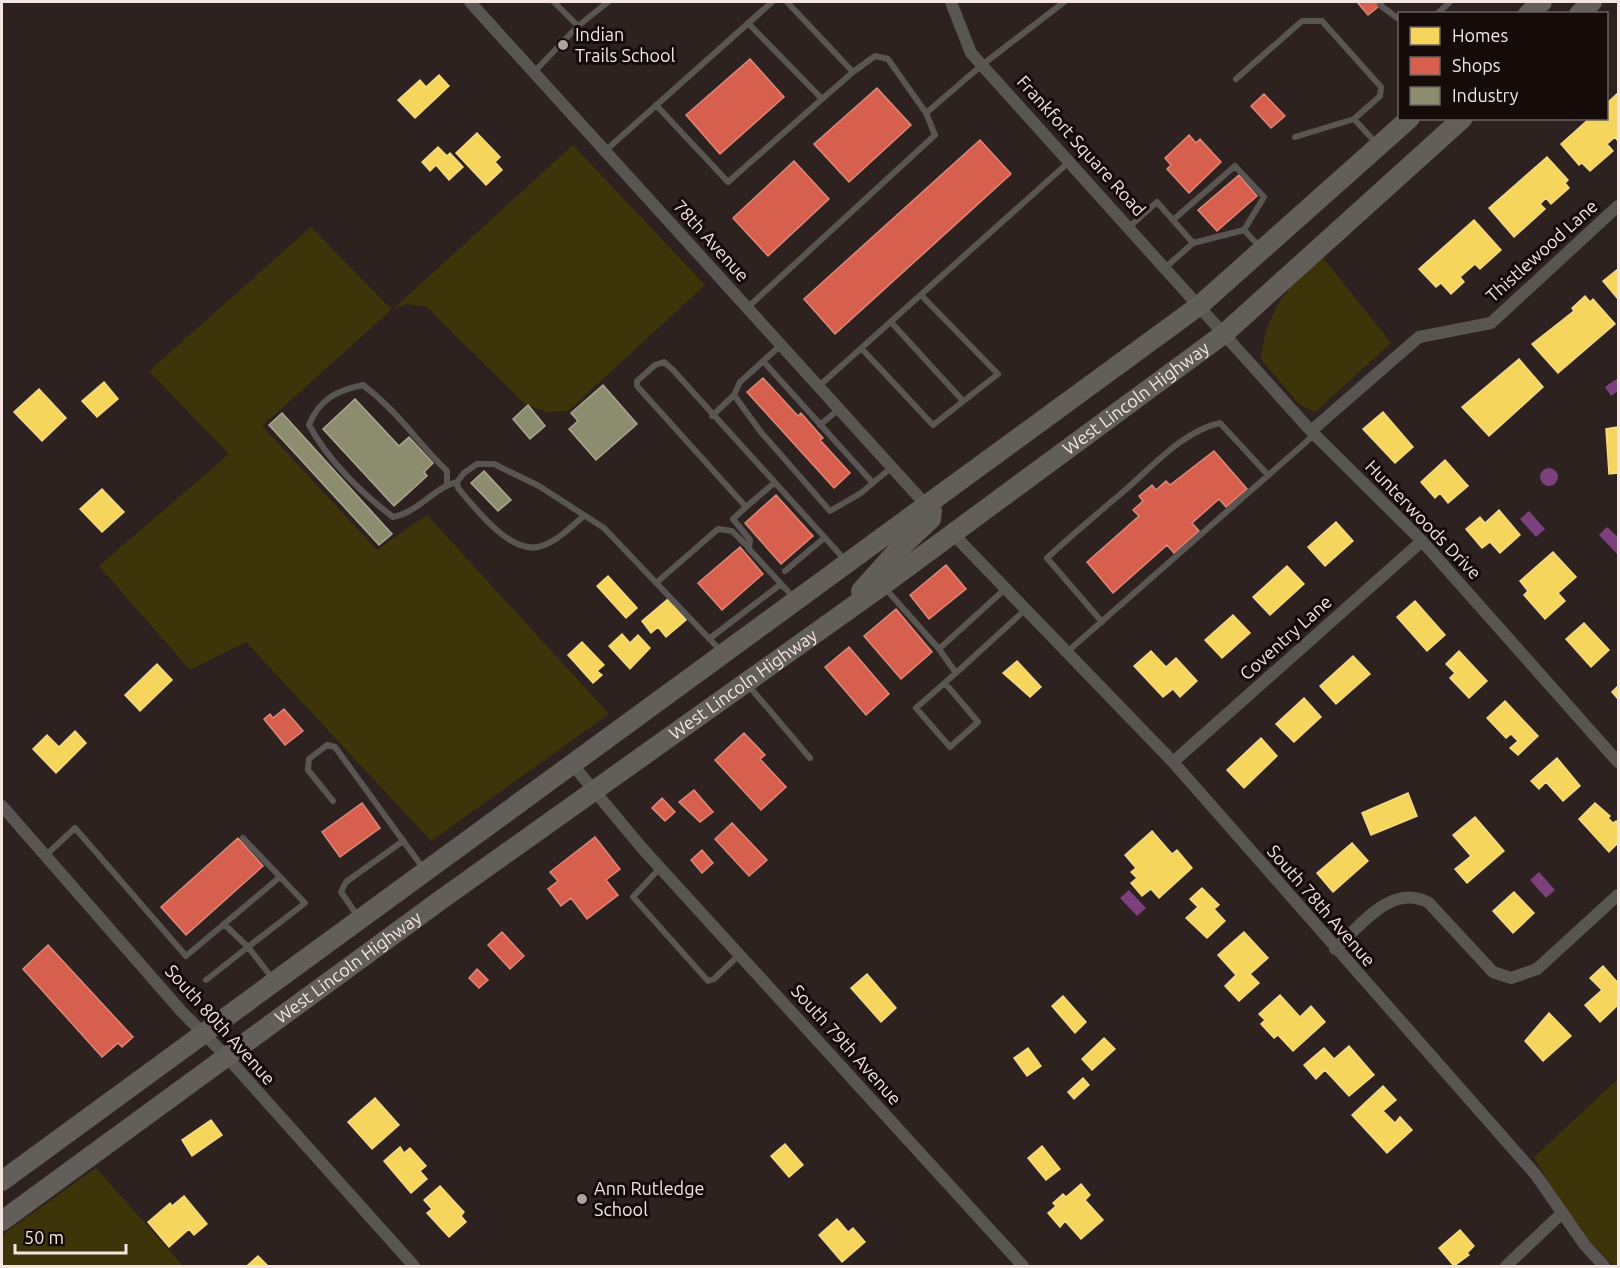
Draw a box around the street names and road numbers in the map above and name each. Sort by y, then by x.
street label: Frankfort Square Road [1013,71,1150,220]
street label: Thistlewood Lane [1482,195,1601,305]
street label: 78th Avenue [670,196,753,285]
street label: West Lincoln Highway [1059,337,1213,458]
street label: Hunterwoods Drive [1362,456,1486,583]
street label: Coventry Lane [1235,591,1335,684]
street label: West Lincoln Highway [665,624,821,743]
street label: South 78th Avenue [1264,841,1380,970]
street label: West Lincoln Highway [270,906,425,1027]
street label: South 80th Avenue [162,960,280,1088]
street label: South 79th Avenue [788,980,906,1108]

